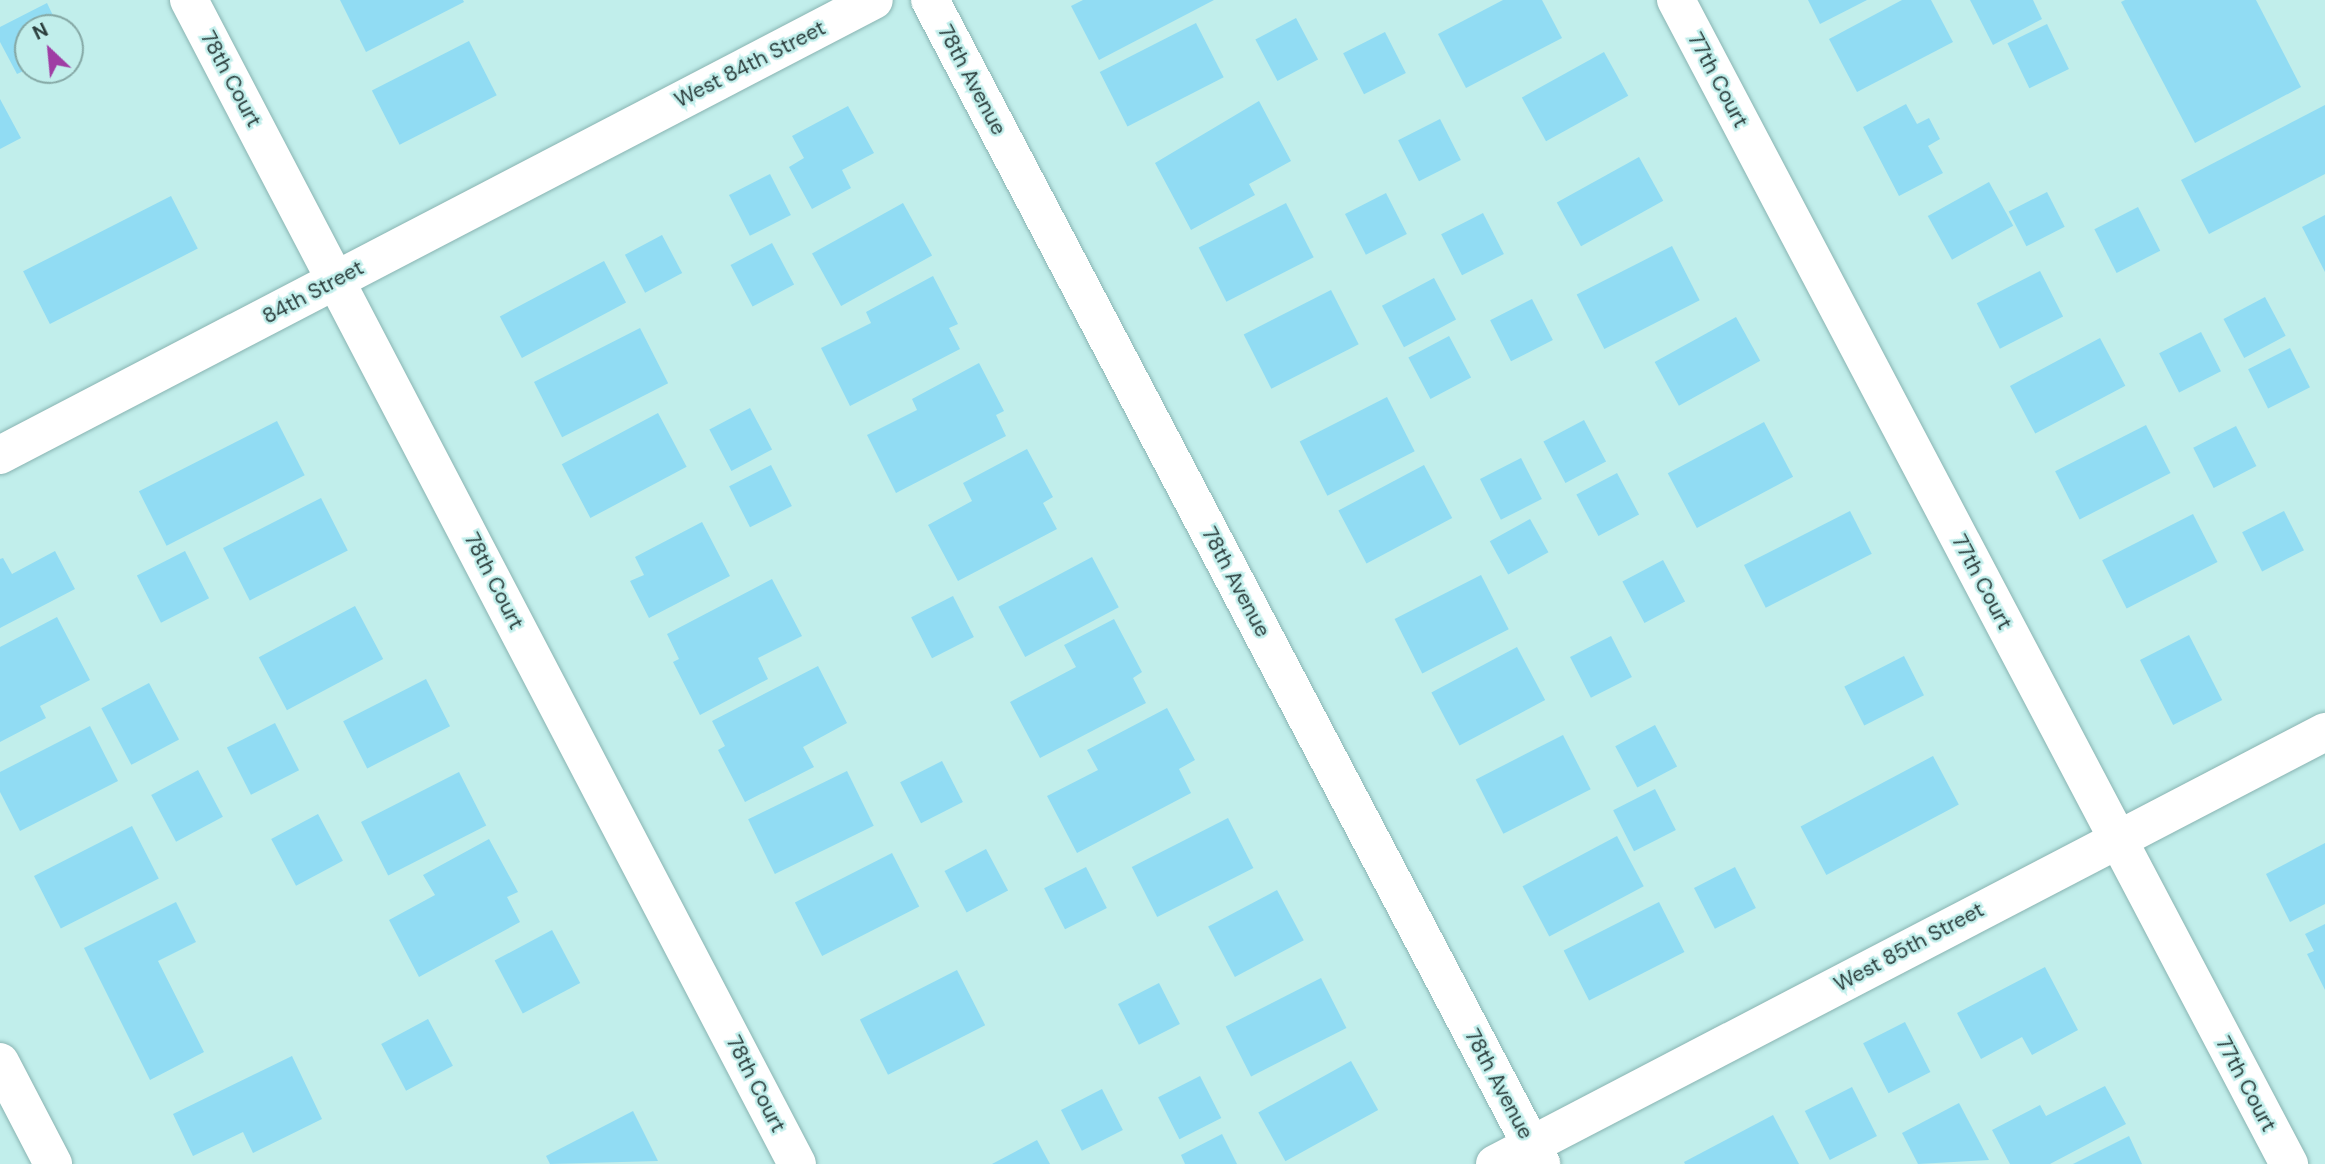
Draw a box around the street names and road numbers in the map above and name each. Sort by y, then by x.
street label: West 84th Street [670,15,830,113]
street label: 78th Avenue [933,21,1011,139]
street label: 78th Court [195,27,267,131]
street label: 77th Court [1682,28,1754,132]
street label: 84th Street [258,255,368,329]
street label: 78th Avenue [1197,523,1275,641]
street label: 78th Court [459,528,529,634]
street label: 77th Court [1946,530,2018,634]
street label: West 85th Street [1830,897,1988,997]
street label: 78th Avenue [1460,1025,1538,1143]
street label: 78th Court [721,1031,791,1137]
street label: 77th Court [2210,1032,2282,1136]

